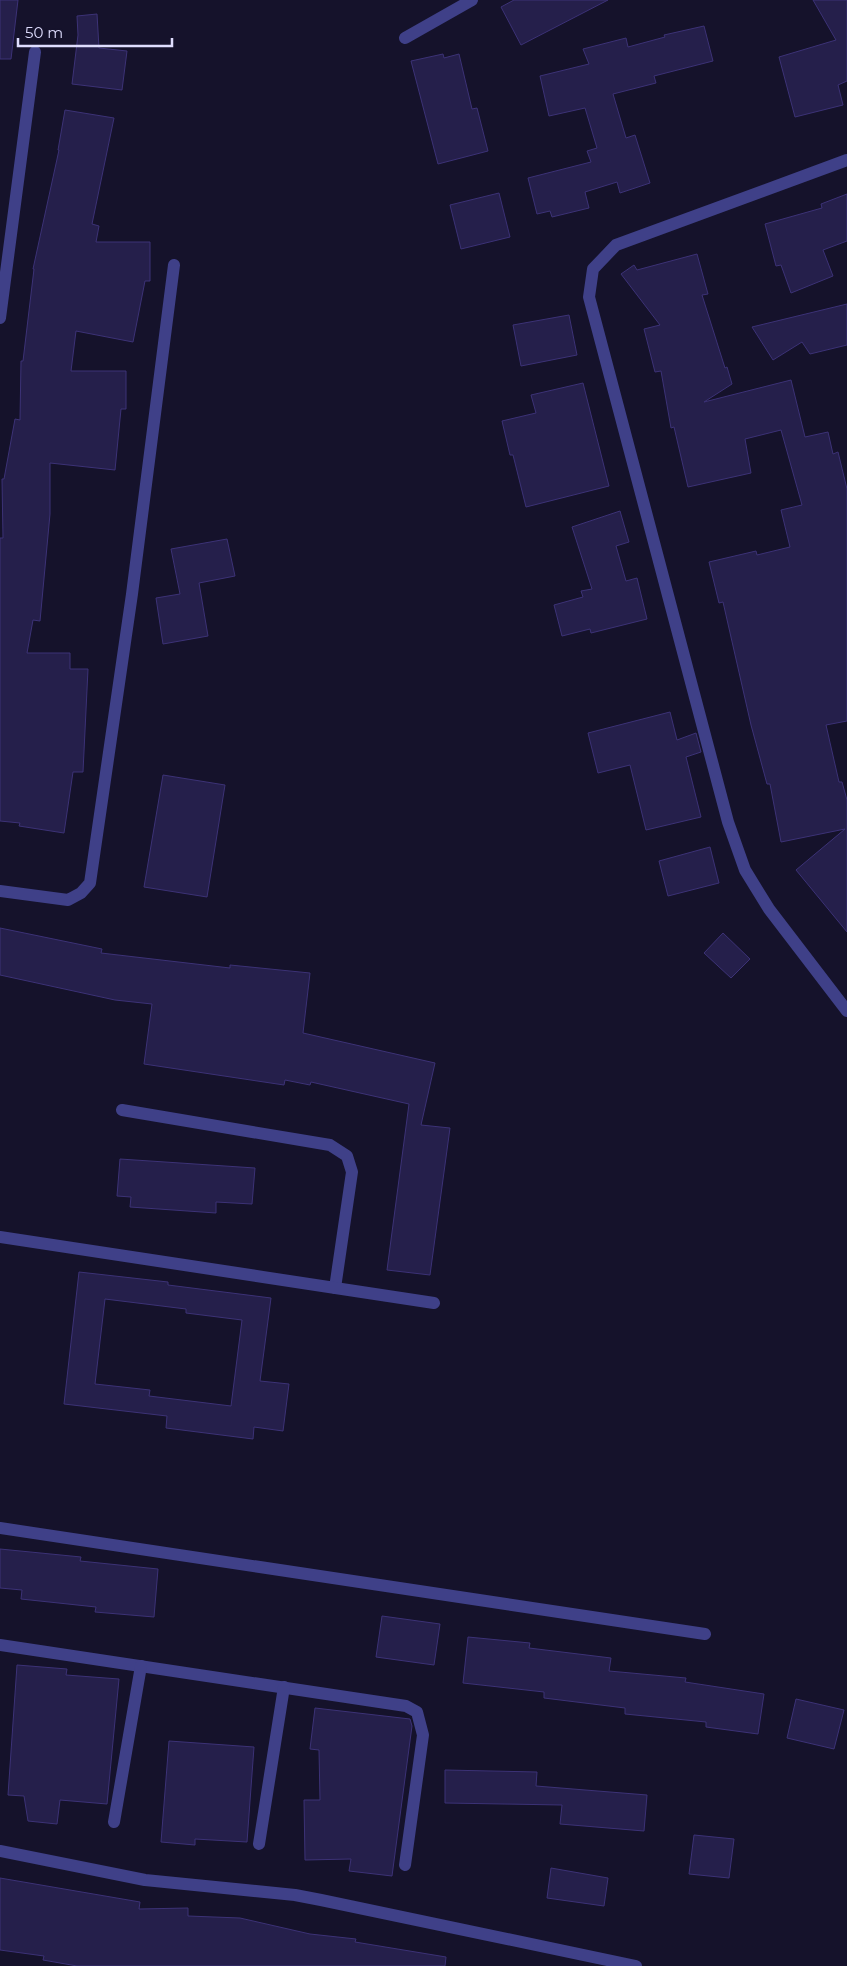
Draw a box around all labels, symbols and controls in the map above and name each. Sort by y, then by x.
scale bar [18,15,171,47]
text: 50 m [25,23,63,42]

